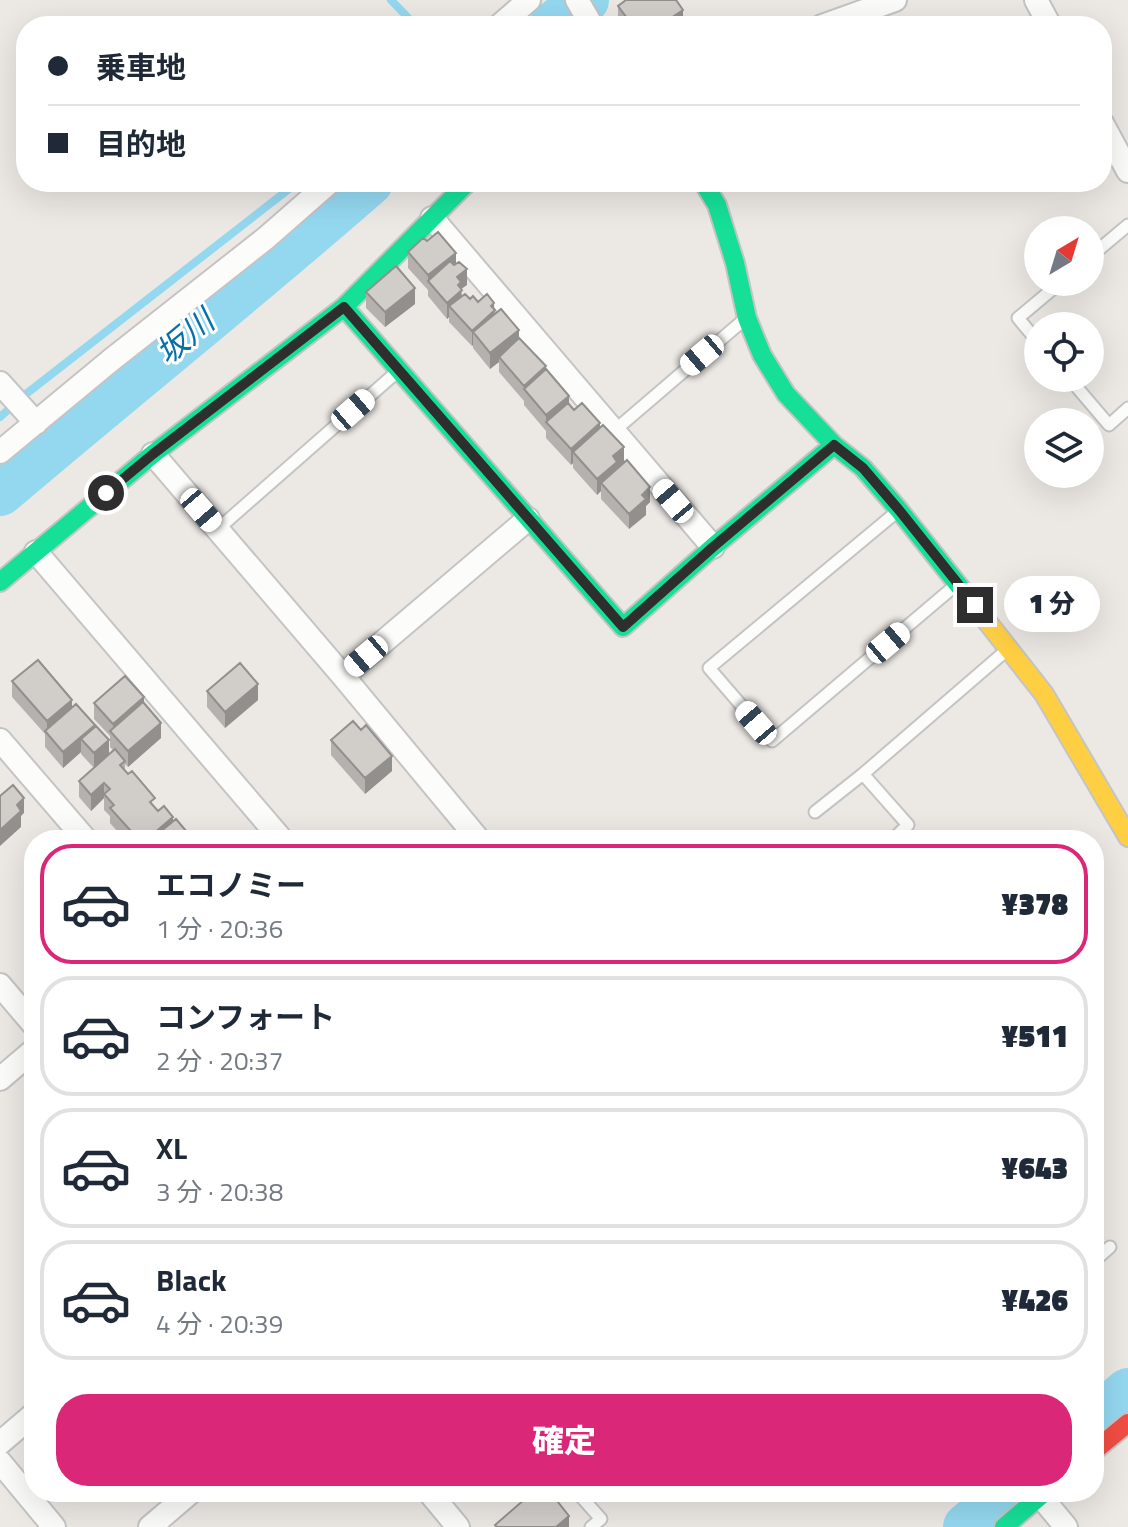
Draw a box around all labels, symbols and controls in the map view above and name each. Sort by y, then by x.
text: 乗車地 [96,44,186,90]
text: 目的地 [96,121,186,167]
north arrow [1024,216,1104,296]
map controls [1024,216,1104,488]
water label: 坂川 [144,295,227,375]
button: locate [1024,312,1104,392]
car [676,330,728,380]
car [327,385,379,435]
button: layers [1024,408,1104,488]
route start [88,475,124,511]
car [648,475,698,527]
car [176,484,226,536]
callout: 1 分 [1003,577,1099,633]
text: 1 分 [1029,584,1075,623]
route end [957,587,993,623]
car [862,618,914,668]
car [340,631,392,681]
car [731,697,781,749]
text: エコノミー [156,862,306,908]
icon: car [60,868,132,940]
text: ¥378 [1001,881,1068,927]
text: 1 分 · 20:36 [156,909,283,948]
text: コンフォート [156,994,335,1040]
icon: car [60,1000,132,1072]
text: ¥511 [1001,1013,1068,1059]
text: 2 分 · 20:37 [156,1041,283,1080]
text: XL [156,1125,187,1171]
icon: car [60,1132,132,1204]
text: ¥643 [1001,1145,1068,1191]
text: 3 分 · 20:38 [156,1172,283,1211]
text: Black [156,1257,227,1303]
icon: car [60,1264,132,1336]
text: ¥426 [1001,1277,1068,1323]
text: 4 分 · 20:39 [156,1304,283,1343]
button: 確定 [56,1394,1072,1486]

